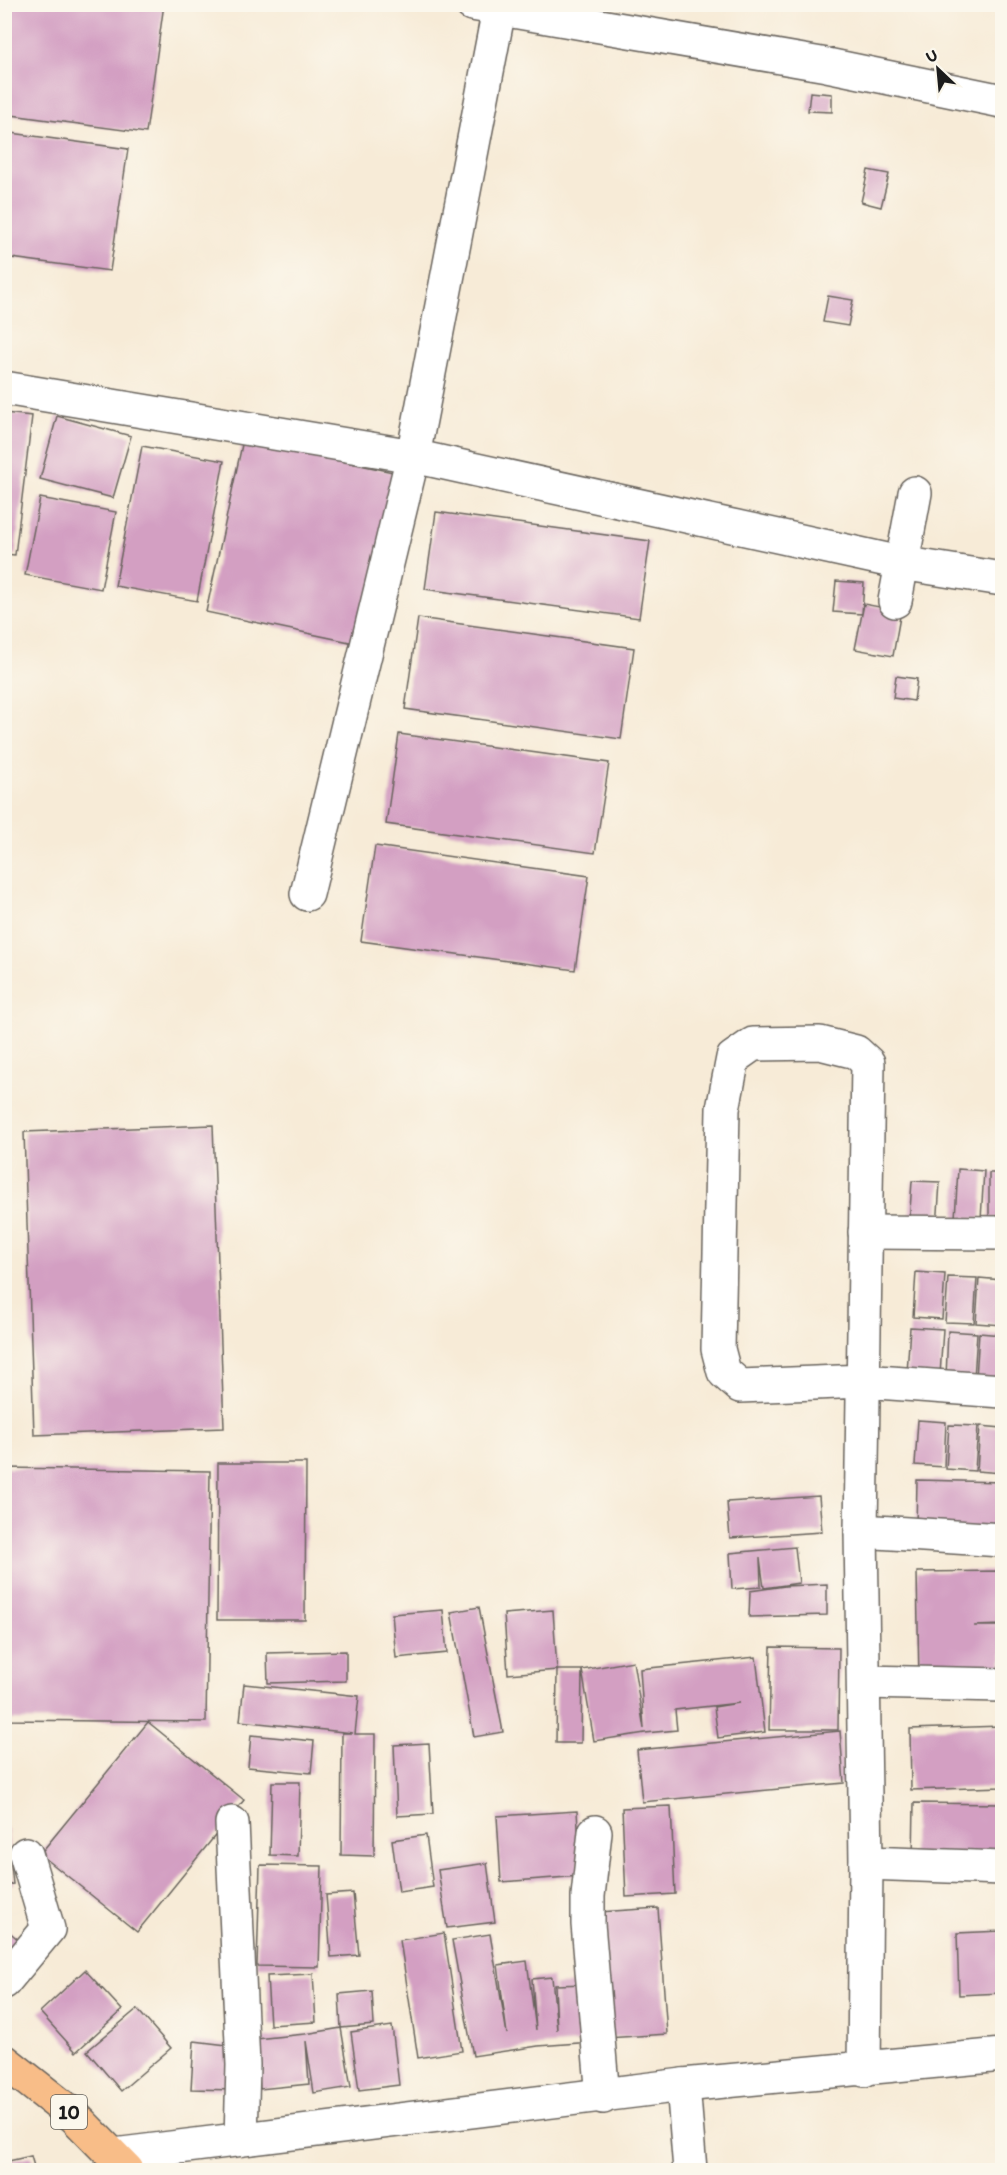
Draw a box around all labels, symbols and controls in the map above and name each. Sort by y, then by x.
north arrow [908,39,968,99]
text: U [923,45,941,67]
road number: 10 [51,2095,87,2129]

